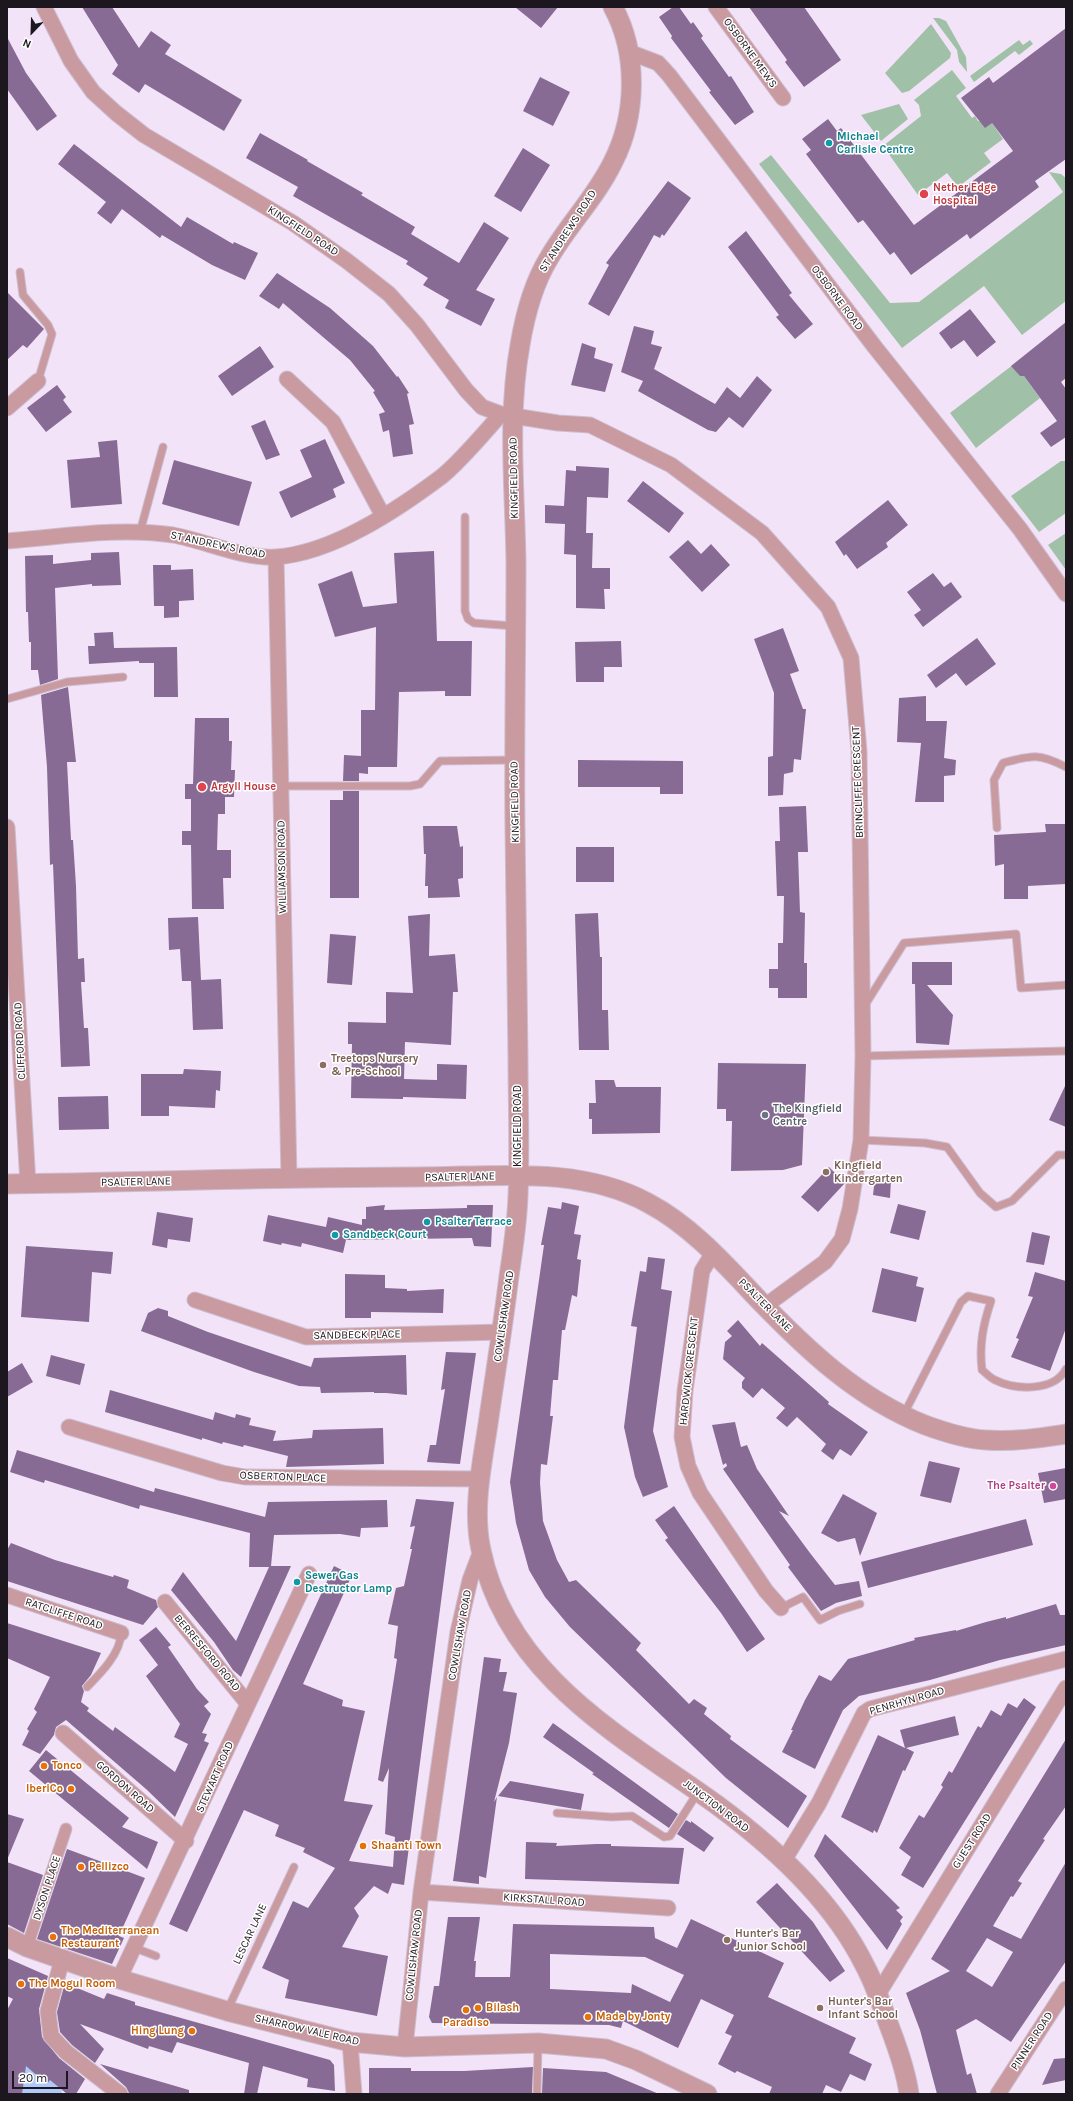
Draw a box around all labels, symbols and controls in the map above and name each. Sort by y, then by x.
north arrow [12,12,52,52]
street label: OSBORNE MEWS [720,16,780,90]
text: N [21,36,33,51]
place label: Michael Carlisle Centre [837,130,914,156]
marker: Michael Carlisle Centre [824,138,834,148]
place label: Nether Edge Hospital [933,181,996,207]
street label: ST ANDREWS ROAD [537,187,599,275]
marker: Nether Edge Hospital [918,188,930,200]
street label: KINGFIELD ROAD [265,203,341,259]
street label: OSBORNE ROAD [808,263,866,333]
street label: KINGFIELD ROAD [507,437,521,519]
street label: ST ANDREW'S ROAD [169,528,267,562]
street label: BRINCLIFFE CRESCENT [849,726,867,838]
street label: KINGFIELD ROAD [508,761,522,843]
place label: Argyll House [211,780,276,794]
marker: Argyll House [196,781,208,793]
street label: WILLIAMSON ROAD [275,820,289,914]
street label: CLIFFORD ROAD [11,1002,29,1080]
place label: Treetops Nursery & Pre-School [331,1052,418,1078]
marker: Treetops Nursery & Pre-School [318,1060,328,1070]
street label: KINGFIELD ROAD [511,1085,525,1167]
place label: The Kingfield Centre [773,1102,842,1128]
marker: The Kingfield Centre [760,1110,770,1120]
place label: Kingfield Kindergarten [834,1159,903,1185]
marker: Kingfield Kindergarten [821,1167,831,1177]
street label: PSALTER LANE [425,1170,495,1184]
street label: PSALTER LANE [101,1175,171,1189]
place label: Psalter Terrace [435,1215,512,1229]
marker: Psalter Terrace [422,1217,432,1227]
place label: Sandbeck Court [343,1228,427,1242]
marker: Sandbeck Court [330,1230,340,1240]
street label: COWLISHAW ROAD [491,1270,517,1362]
street label: PSALTER LANE [736,1276,794,1334]
street label: HARDWICK CRESCENT [677,1316,701,1426]
street label: SANDBECK PLACE [313,1328,401,1342]
street label: OSBERTON PLACE [239,1469,327,1485]
place label: The Psalter [987,1479,1045,1493]
marker: The Psalter [1048,1481,1058,1491]
place label: Sewer Gas Destructor Lamp [305,1569,392,1595]
marker: Sewer Gas Destructor Lamp [292,1577,302,1587]
street label: COWLISHAW ROAD [446,1589,474,1681]
street label: RATCLIFFE ROAD [24,1595,104,1633]
street label: BERRESFORD ROAD [171,1612,243,1694]
street label: PENRHYN ROAD [868,1684,946,1718]
street label: STEWART ROAD [193,1739,237,1815]
street label: GORDON ROAD [93,1758,157,1816]
place label: Tonco [52,1759,82,1773]
marker: Tonco [39,1761,49,1771]
street label: JUNCTION ROAD [680,1777,752,1835]
place label: IberiCo [26,1782,63,1796]
marker: IberiCo [66,1784,76,1794]
street label: GUEST ROAD [950,1811,994,1871]
place label: Shaanti Town [371,1839,442,1853]
marker: Shaanti Town [358,1841,368,1851]
street label: DYSON PLACE [30,1854,64,1922]
place label: Pellizco [89,1860,129,1874]
marker: Pellizco [76,1862,86,1872]
street label: KIRKSTALL ROAD [503,1891,585,1909]
street label: LESCAR LANE [230,1902,270,1966]
street label: COWLISHAW ROAD [403,1909,425,2001]
place label: The Mediterranean Restaurant [61,1924,159,1950]
place label: Hunter's Bar Junior School [735,1927,806,1953]
marker: The Mediterranean Restaurant [48,1932,58,1942]
marker: Hunter's Bar Junior School [722,1935,732,1945]
place label: The Mogul Room [29,1977,116,1991]
marker: The Mogul Room [16,1979,26,1989]
place label: Hunter's Bar Infant School [828,1995,898,2021]
place label: Bilash [486,2001,519,2015]
marker: Bilash [473,2003,483,2013]
marker: Hunter's Bar Infant School [815,2003,825,2013]
marker: Paradiso [461,2005,471,2015]
street label: PINNER ROAD [1008,2009,1056,2073]
place label: Made by Jonty [596,2010,670,2024]
street label: SHARROW VALE ROAD [253,2012,361,2048]
marker: Made by Jonty [583,2012,593,2022]
place label: Paradiso [443,2016,489,2030]
place label: Hing Lung [131,2024,184,2038]
marker: Hing Lung [187,2026,197,2036]
scale bar [14,2063,70,2089]
text: 20 m [19,2071,47,2085]

